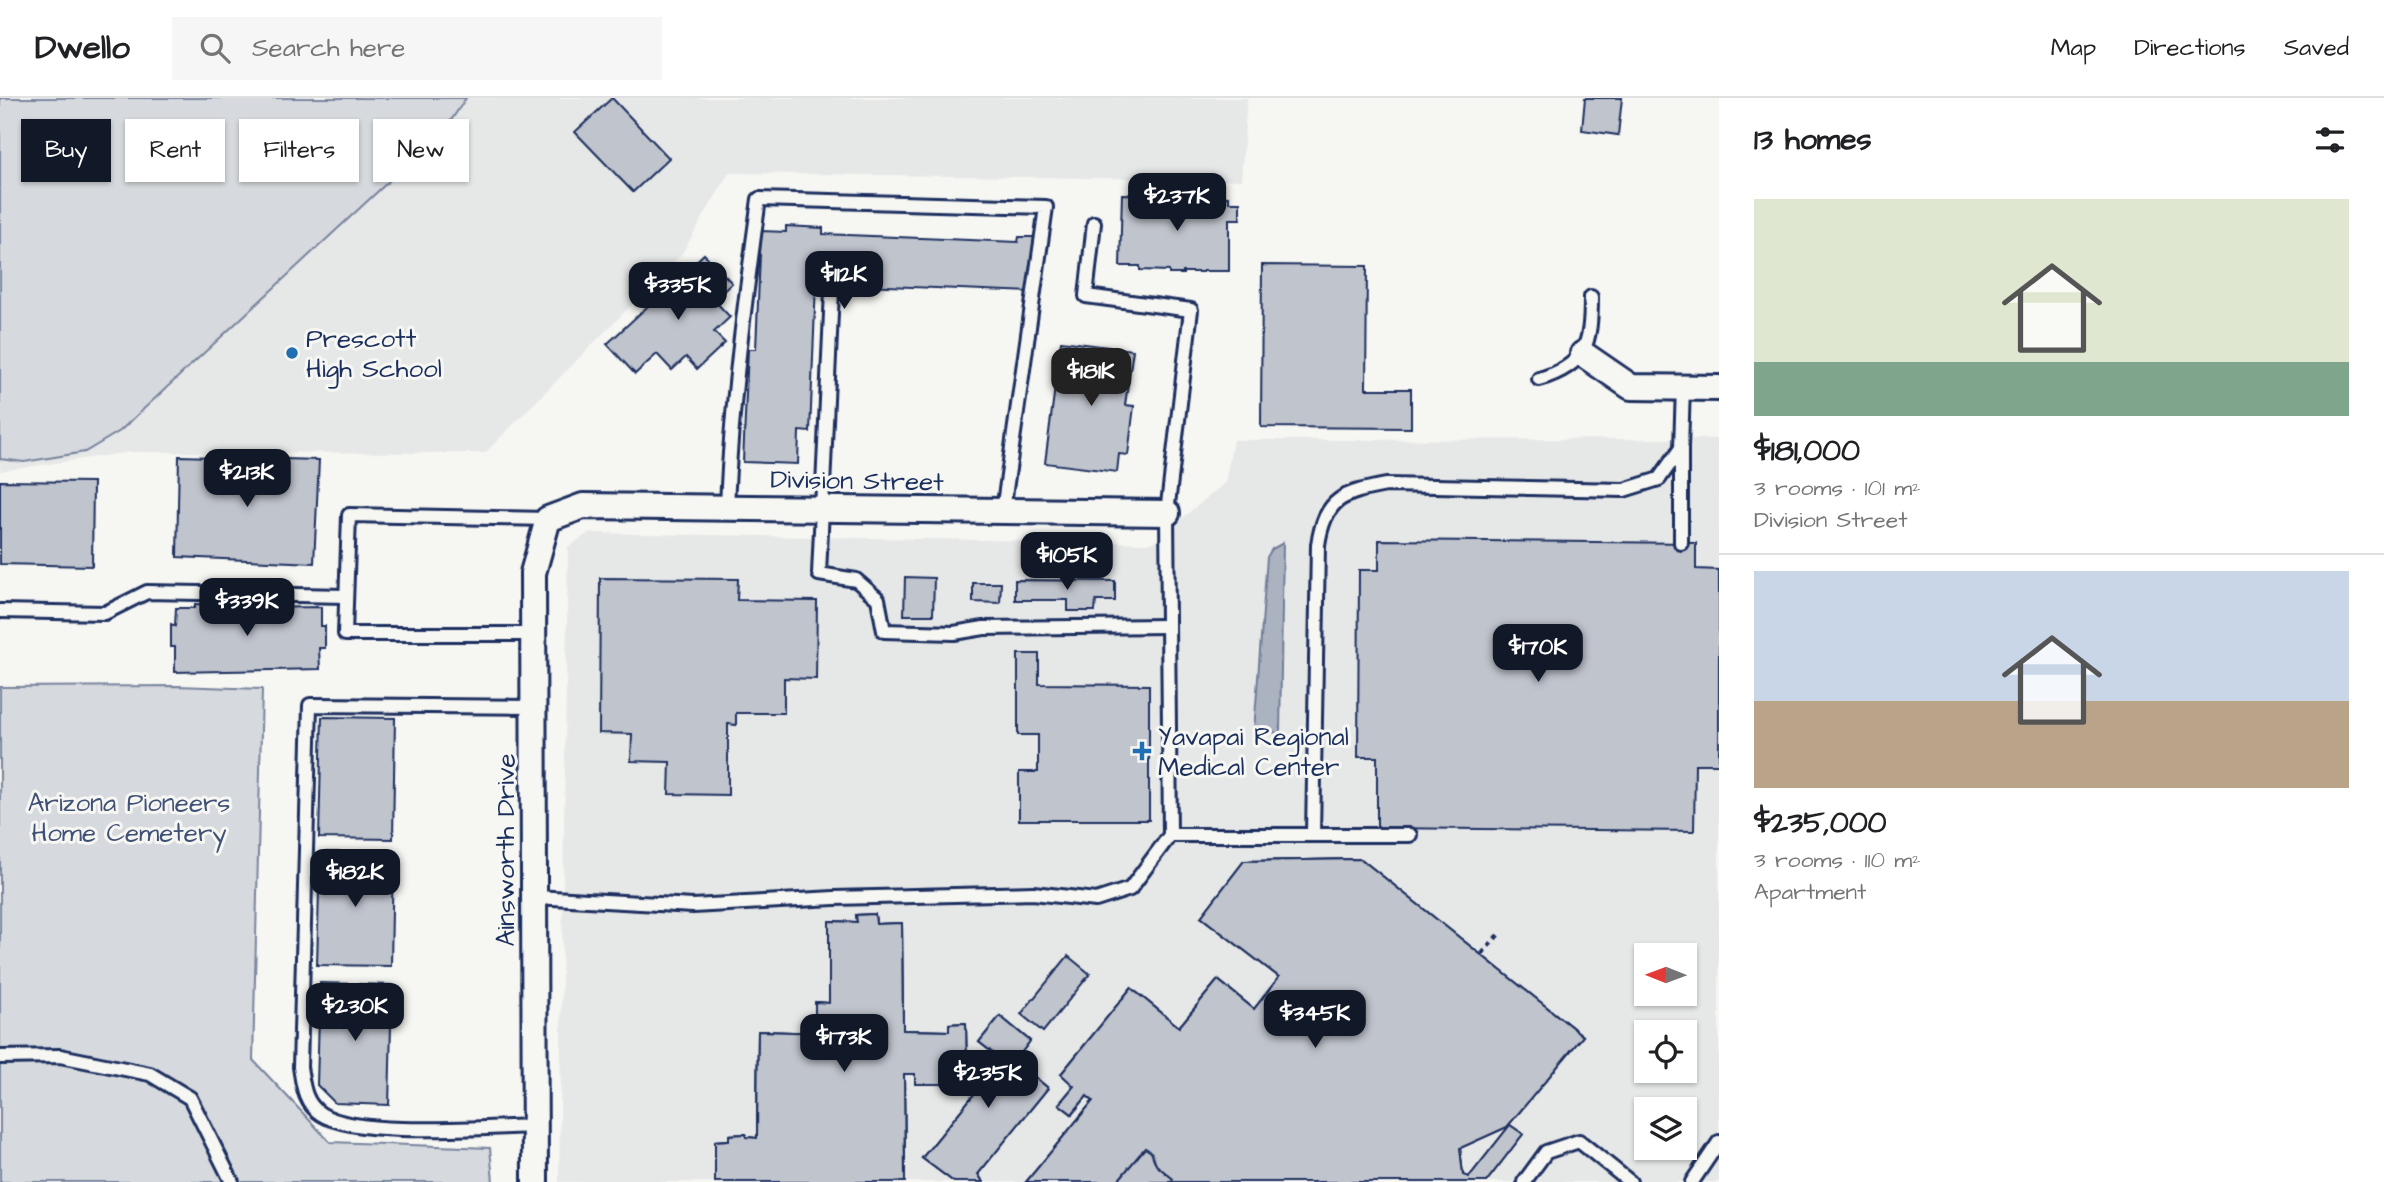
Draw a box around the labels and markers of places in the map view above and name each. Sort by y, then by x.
pin: $237K [1128,174,1226,233]
pin: $112K [795,252,893,311]
pin: $335K [629,262,727,322]
place label: Prescott High School [306,321,442,389]
marker: Prescott High School [284,345,300,361]
pin: $181K [1042,348,1140,408]
pin: $213K [198,450,296,509]
pin: $105K [1018,532,1116,592]
pin: $339K [198,578,296,638]
pin: $170K [1489,624,1587,684]
place label: Yavapai Regional Medical Center [1158,719,1349,785]
marker: Yavapai Regional Medical Center [1132,741,1152,761]
pin: $182K [306,850,404,909]
pin: $230K [306,984,404,1043]
pin: $345K [1266,990,1364,1050]
pin: $173K [795,1014,893,1074]
pin: $235K [939,1051,1037,1110]

